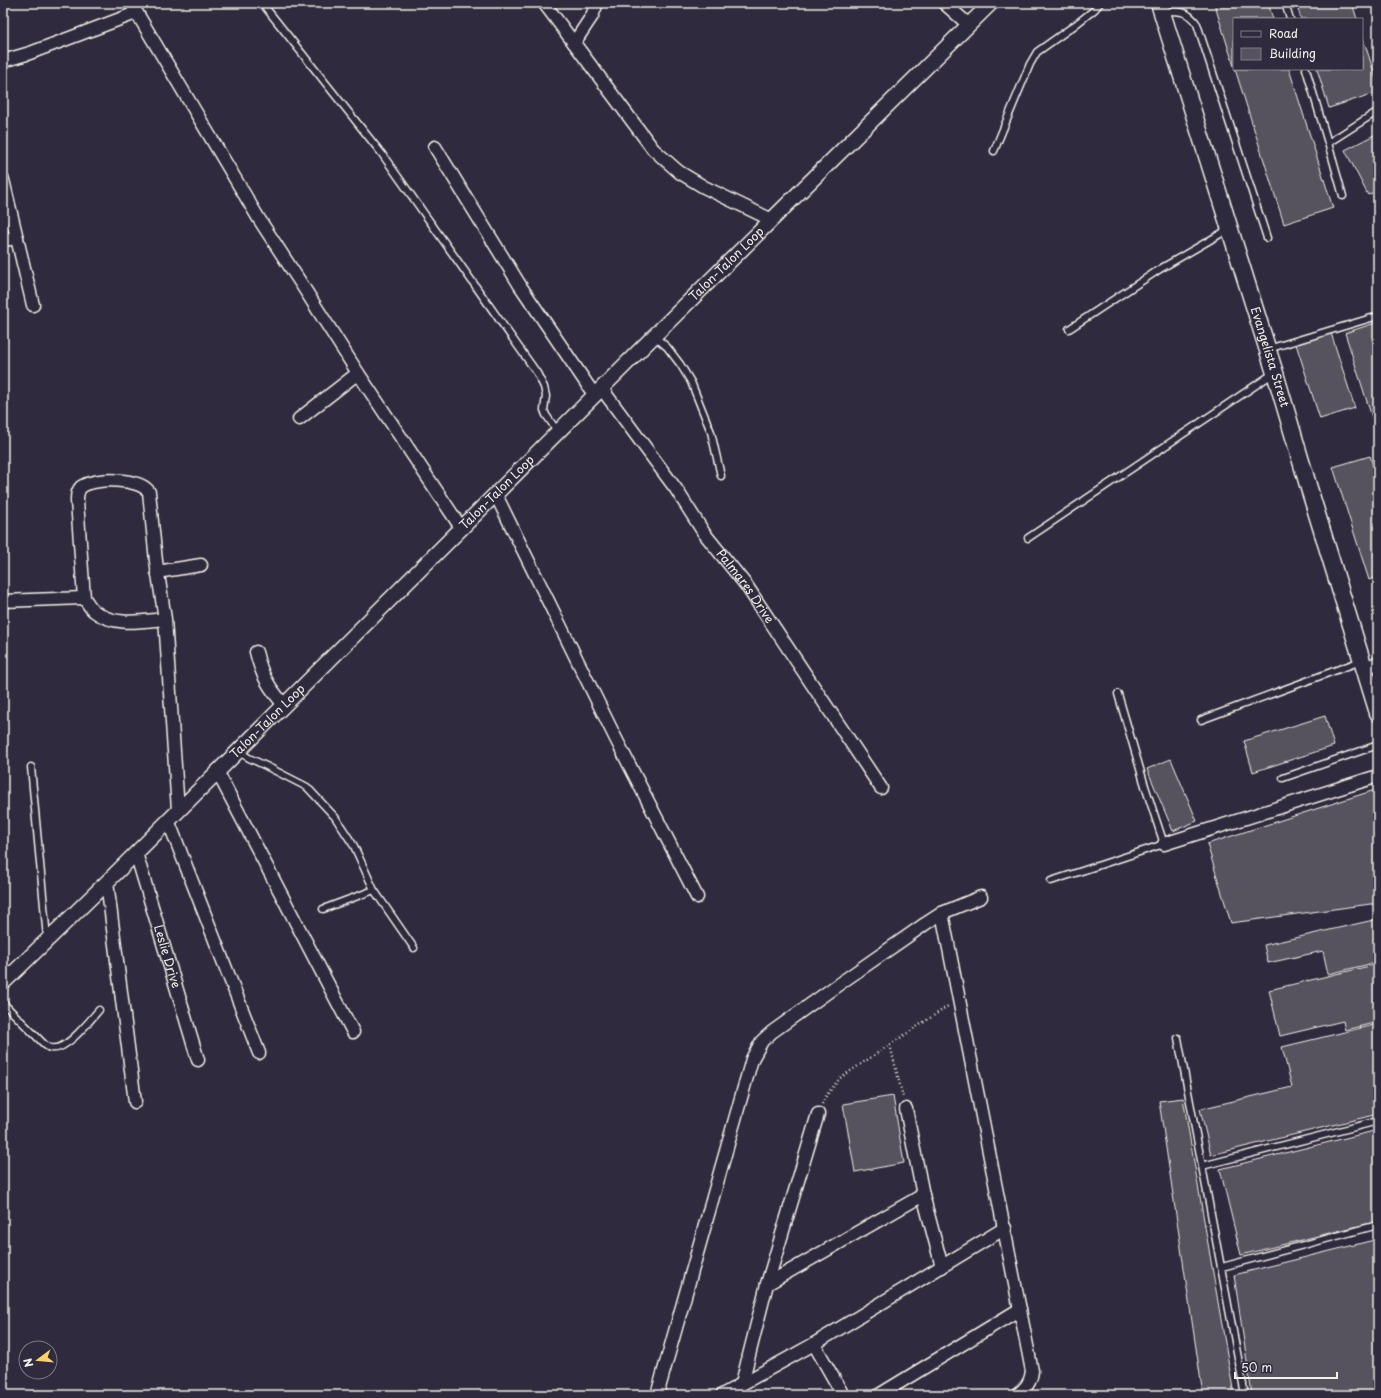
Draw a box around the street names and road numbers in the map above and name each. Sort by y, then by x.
street label: Talon-Talon Loop [684,222,768,305]
street label: Evangelista Street [1247,304,1295,409]
street label: Talon-Talon Loop [455,451,538,533]
street label: Palmares Drive [713,545,779,626]
street label: Talon-Talon Loop [225,679,308,762]
street label: Leslie Drive [150,922,186,990]

